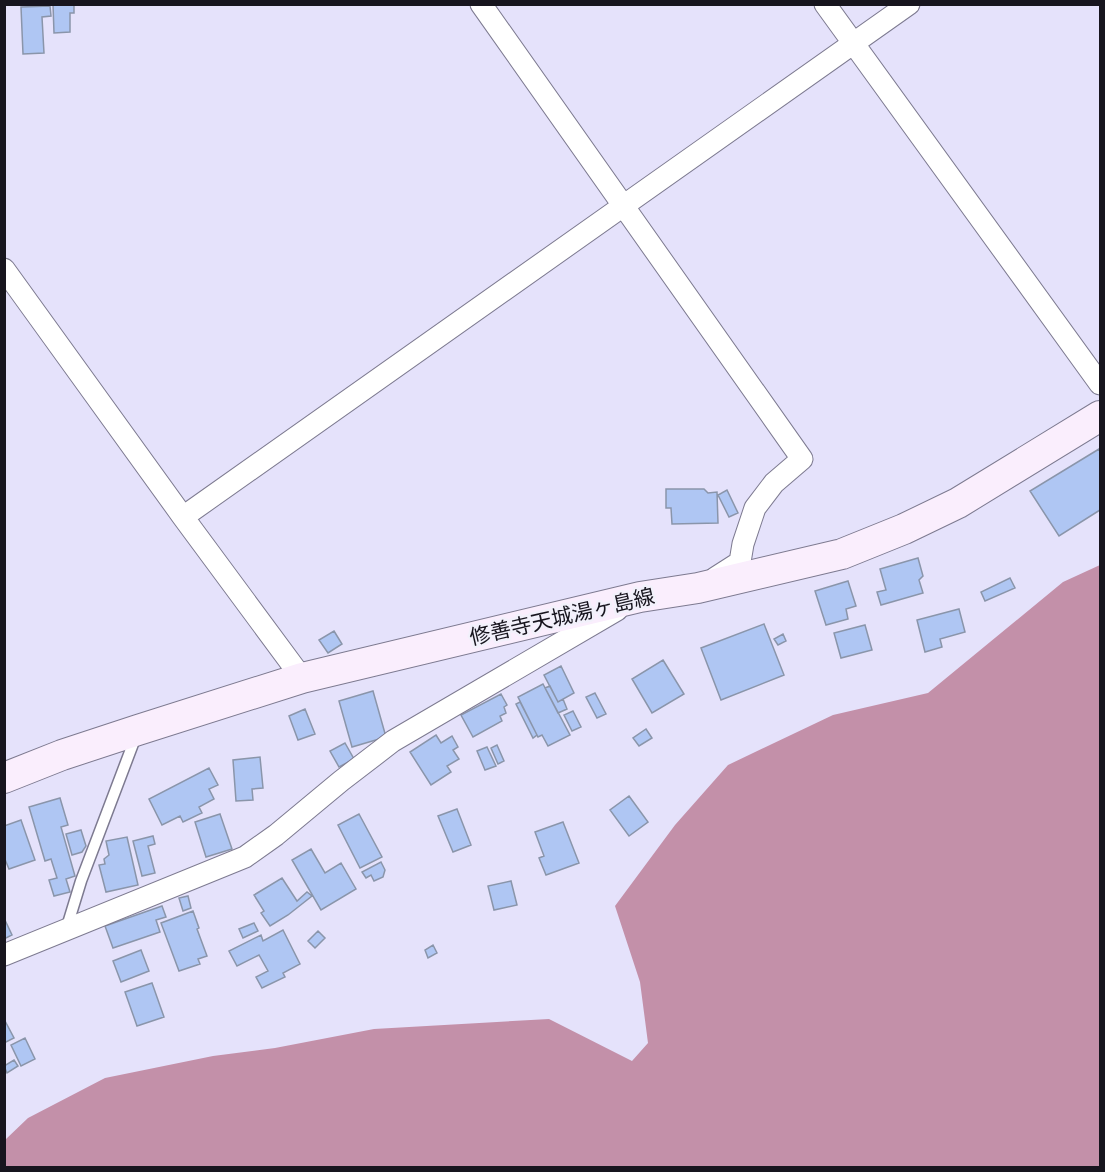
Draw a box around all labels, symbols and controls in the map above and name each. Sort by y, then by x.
street label: 修善寺天城湯ヶ島線 [467,582,657,650]

